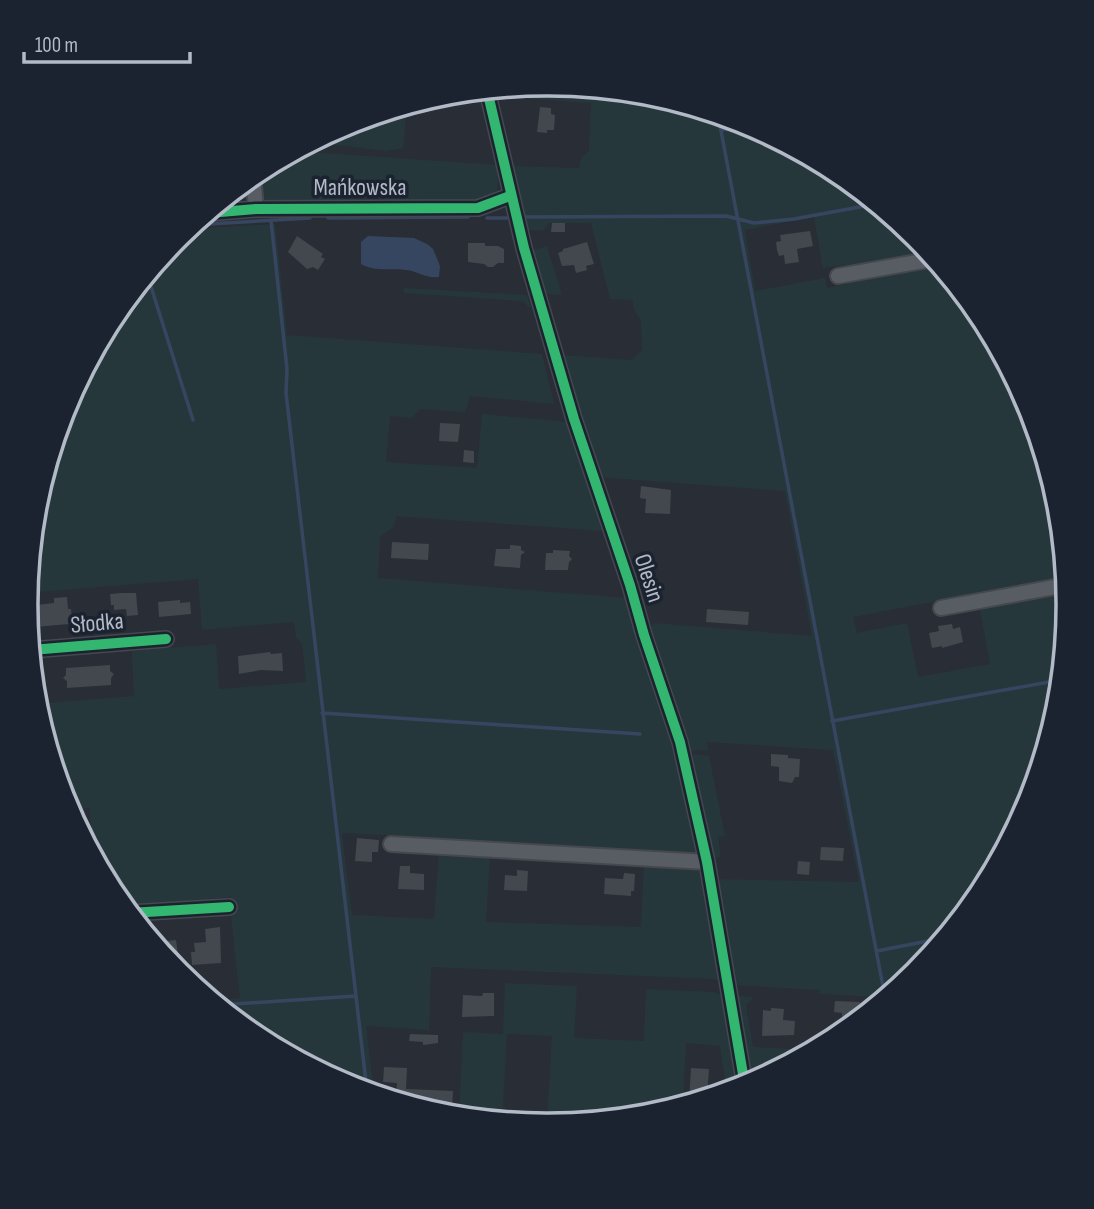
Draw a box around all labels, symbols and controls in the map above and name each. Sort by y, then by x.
scale bar [24,21,191,65]
text: 100 m [35,33,78,58]
street label: Mańkowska [314,173,406,202]
street label: Olesin [628,550,670,606]
street label: Słodka [69,606,125,640]

